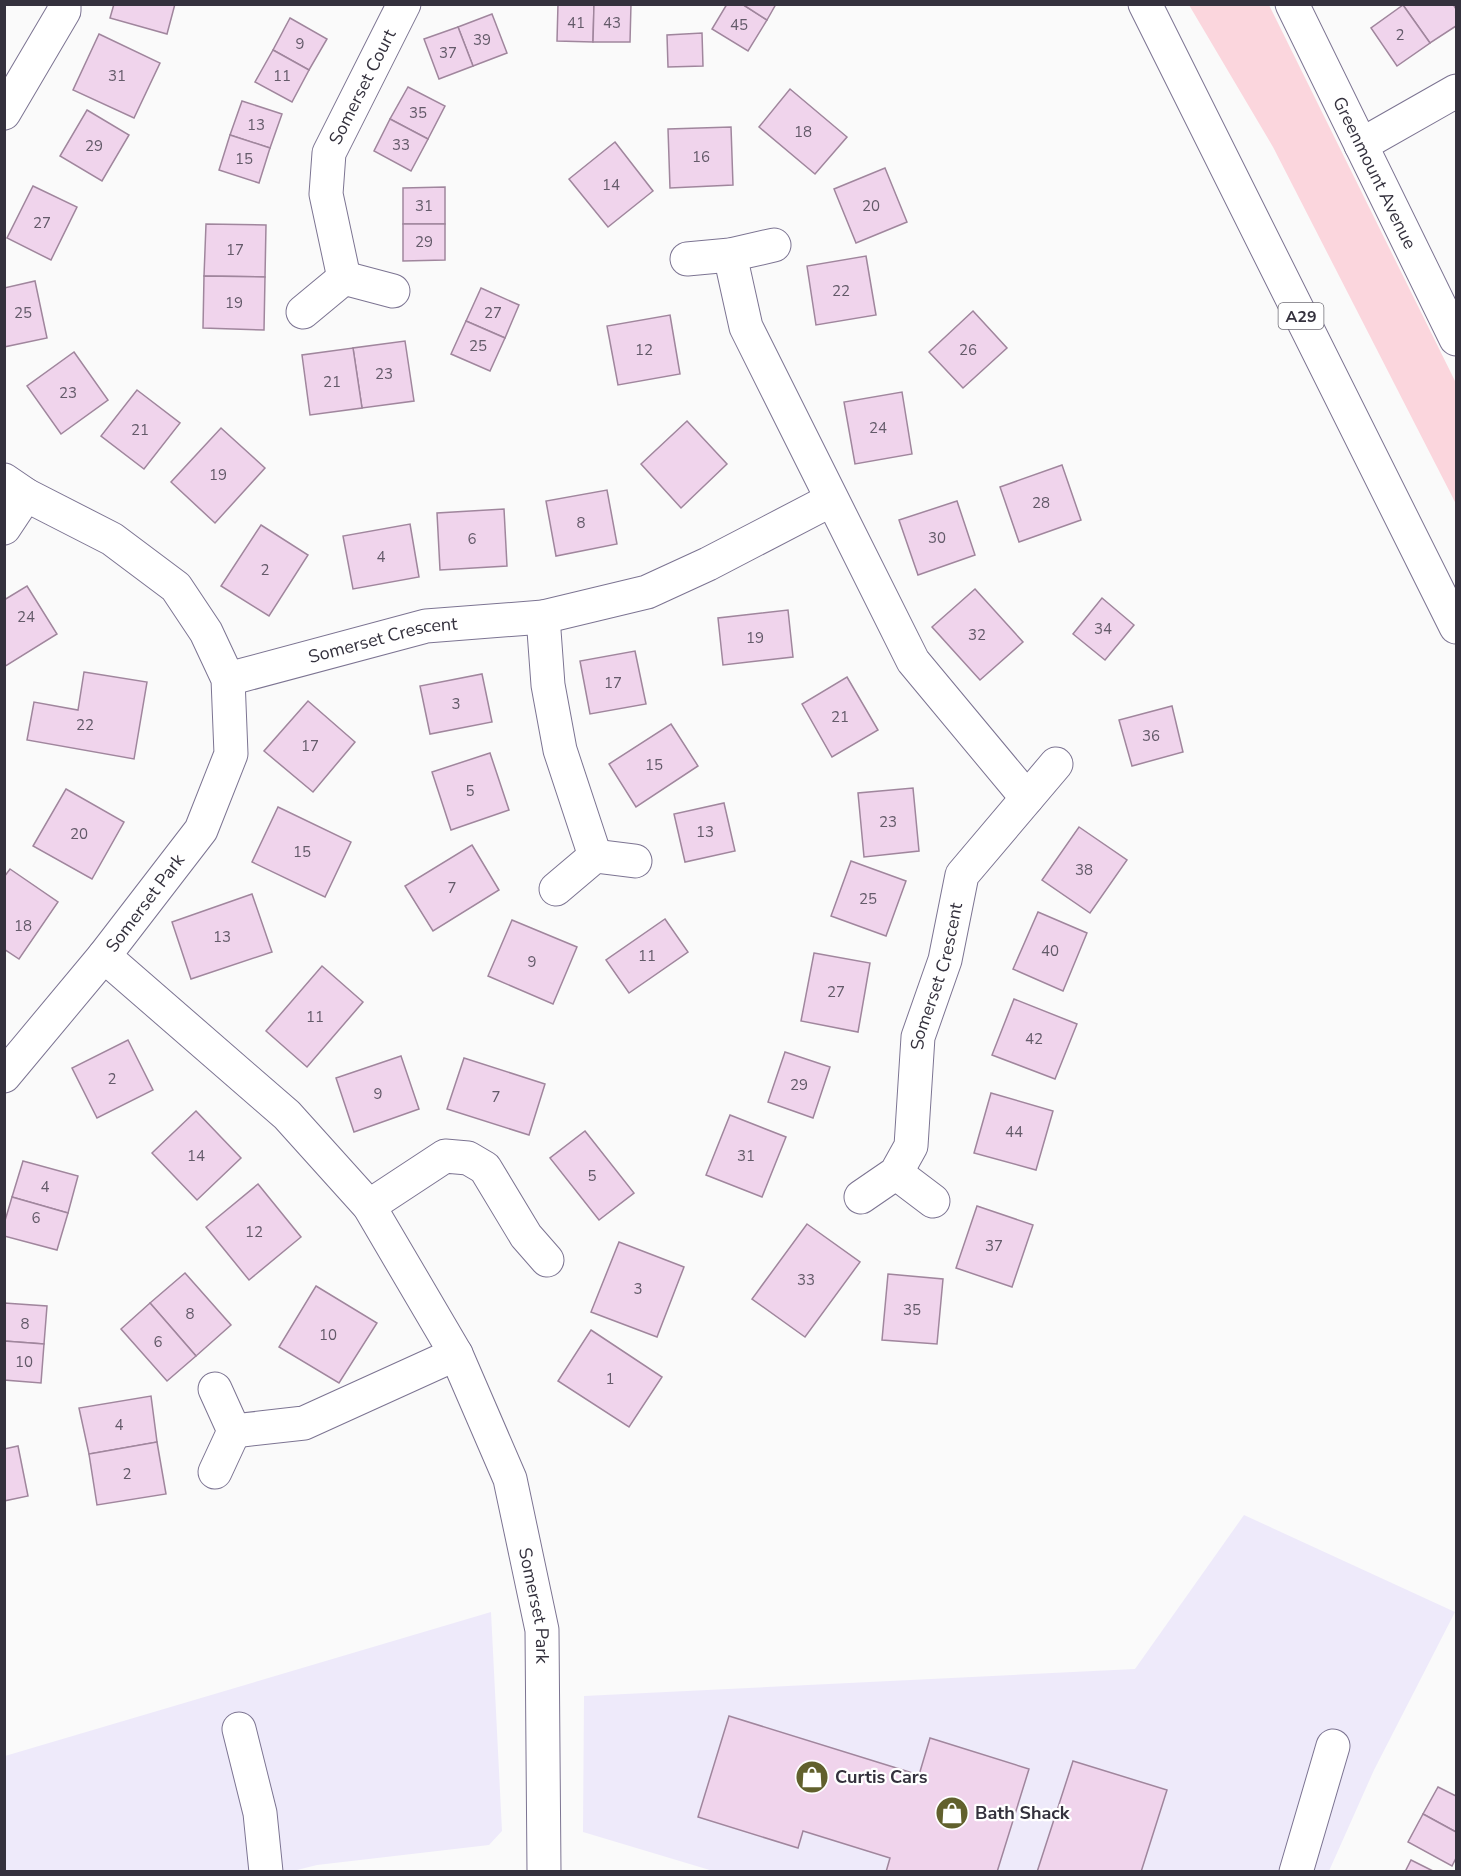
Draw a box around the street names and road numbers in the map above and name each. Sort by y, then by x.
street label: Somerset Court [323,24,402,149]
street label: Greenmount Avenue [1327,93,1422,253]
road number: A29 [1278,303,1324,329]
street label: Somerset Crescent [306,612,459,669]
street label: Somerset Park [100,848,191,957]
street label: Somerset Crescent [905,900,968,1051]
street label: Somerset Park [513,1545,554,1665]

